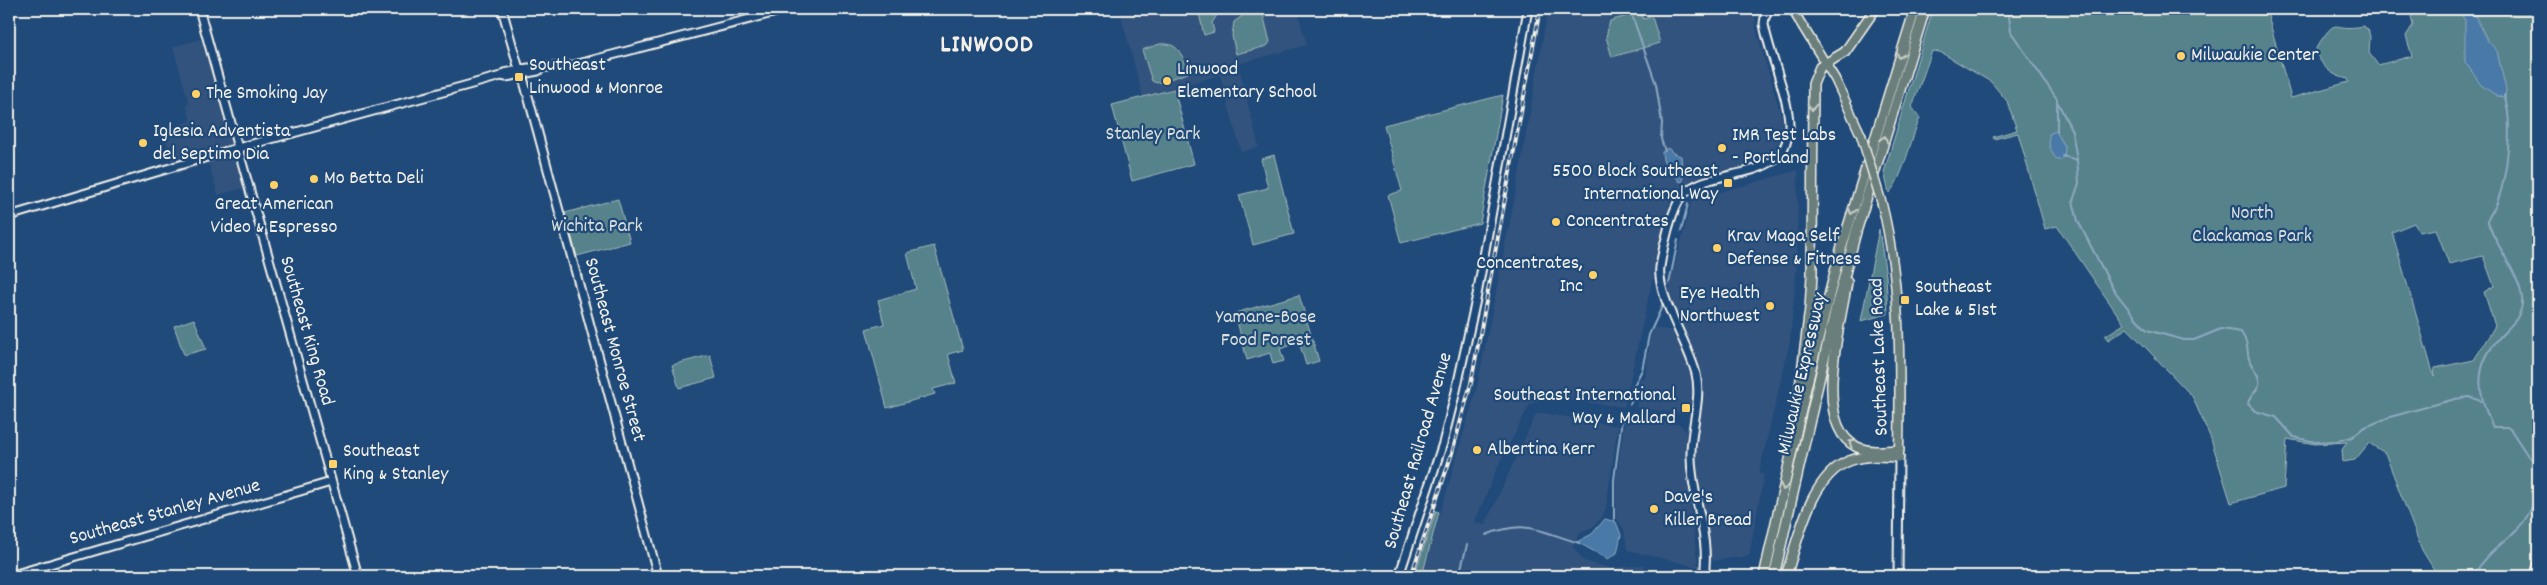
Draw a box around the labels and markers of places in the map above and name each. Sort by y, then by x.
place label: Milwaukie Center [2191,42,2319,70]
marker: Milwaukie Center [2175,50,2187,62]
place label: Southeast Linwood & Monroe [529,52,663,103]
place label: Linwood Elementary School [1177,56,1317,107]
marker: Southeast Linwood & Monroe [513,71,525,83]
marker: Linwood Elementary School [1161,75,1173,87]
place label: The Smoking Jay [206,80,328,108]
marker: The Smoking Jay [190,88,202,100]
place label: Iglesia Adventista del Septimo Dia [153,118,291,169]
place label: IMR Test Labs - Portland [1732,122,1836,173]
marker: Iglesia Adventista del Septimo Dia [137,137,149,149]
marker: IMR Test Labs - Portland [1716,142,1728,154]
place label: 5500 Block Southeast International Way [1552,158,1719,209]
place label: Mo Betta Deli [324,165,424,193]
marker: Mo Betta Deli [308,173,320,185]
marker: 5500 Block Southeast International Way [1722,177,1734,189]
marker: Great American Video & Espresso [268,179,280,191]
place label: Great American Video & Espresso [211,191,338,242]
place label: Concentrates [1566,208,1669,236]
marker: Concentrates [1550,216,1562,228]
place label: Krav Maga Self Defense & Fitness [1727,223,1861,274]
marker: Krav Maga Self Defense & Fitness [1711,242,1723,254]
place label: Concentrates, Inc [1476,250,1583,301]
marker: Concentrates, Inc [1587,269,1599,281]
place label: Southeast Lake & 51st [1915,274,1997,325]
place label: Eye Health Northwest [1680,280,1760,331]
marker: Southeast Lake & 51st [1899,294,1911,306]
marker: Eye Health Northwest [1764,300,1776,312]
place label: Southeast International Way & Mallard [1494,382,1676,433]
marker: Southeast International Way & Mallard [1680,402,1692,414]
place label: Albertina Kerr [1487,436,1595,464]
place label: Southeast King & Stanley [343,438,449,489]
marker: Albertina Kerr [1471,444,1483,456]
marker: Southeast King & Stanley [327,458,339,470]
place label: Dave's Killer Bread [1664,484,1752,535]
marker: Dave's Killer Bread [1648,503,1660,515]

